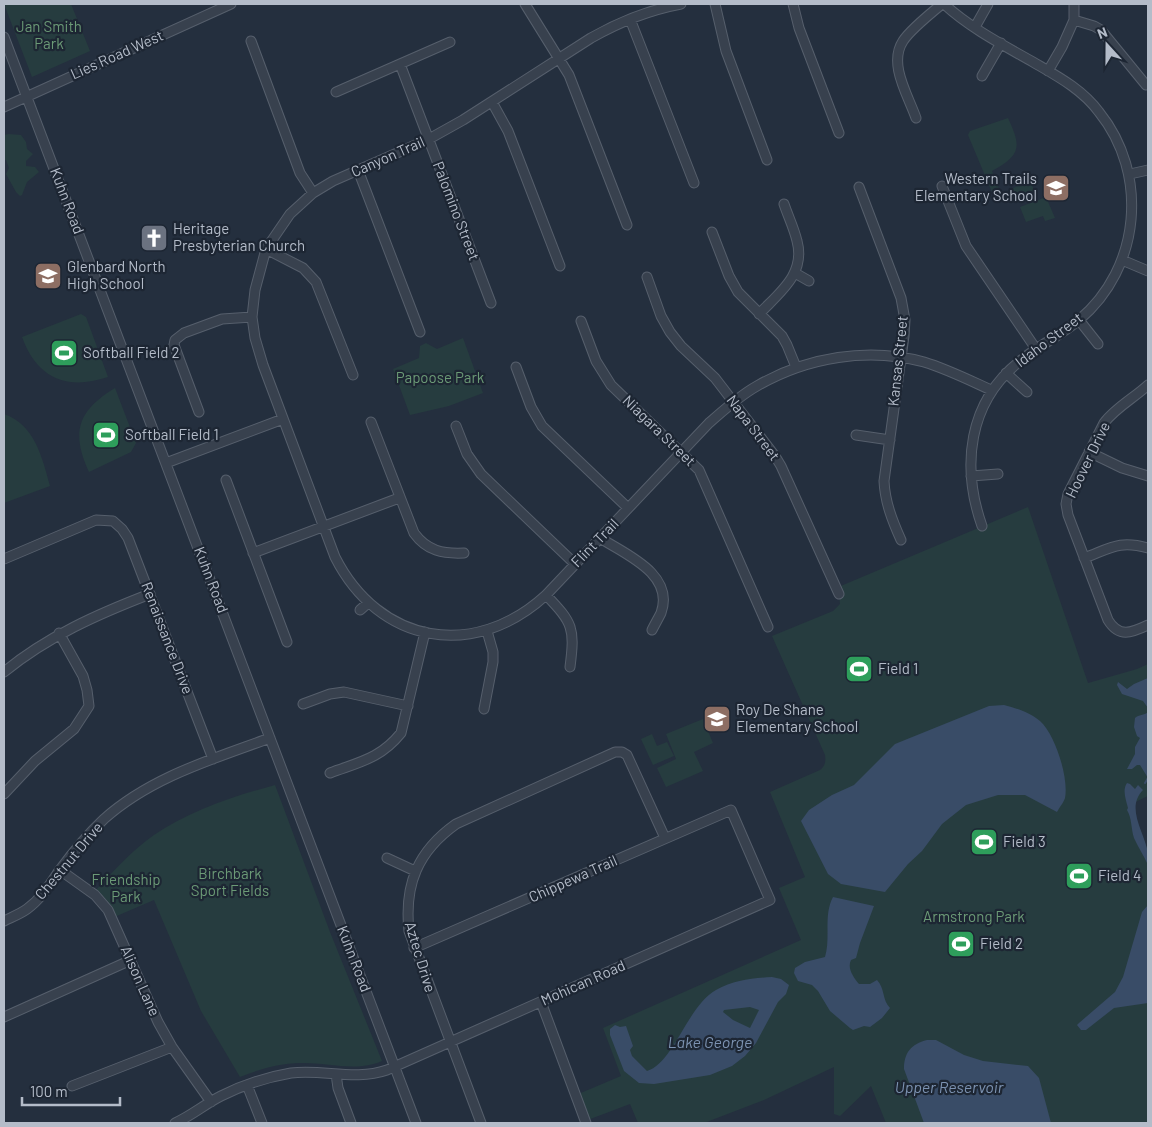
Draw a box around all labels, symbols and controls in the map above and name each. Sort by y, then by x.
park label: Jan Smith Park [16,17,82,52]
north arrow [1082,20,1132,70]
text: N [1095,23,1110,42]
street label: Lies Road West [67,26,166,83]
street label: Canyon Trail [348,132,427,180]
street label: Palomino Street [430,159,484,263]
street label: Kuhn Road [47,165,89,236]
place label: Western Trails Elementary School [915,169,1037,204]
school or university icon: Western Trails Elementary School [1041,173,1071,203]
place label: Heritage Presbyterian Church [173,219,305,254]
church icon: Heritage Presbyterian Church [139,223,169,253]
place label: Glenbard North High School [67,257,166,292]
school or university icon: Glenbard North High School [33,261,63,291]
street label: Idaho Street [1011,308,1086,370]
street label: Kansas Street [883,315,911,407]
sports icon: Softball Field 2 [49,338,79,368]
place label: Softball Field 2 [83,343,179,361]
park label: Papoose Park [396,368,485,386]
street label: Niagara Street [619,391,700,470]
street label: Napa Street [723,391,784,464]
street label: Hoover Drive [1061,418,1113,501]
sports icon: Softball Field 1 [91,420,121,450]
place label: Softball Field 1 [125,425,219,443]
street label: Flint Trail [567,514,622,570]
street label: Kuhn Road [191,544,233,615]
street label: Renaissance Drive [138,579,198,696]
sports icon: Field 1 [844,654,874,684]
place label: Field 1 [878,659,918,677]
place label: Roy De Shane Elementary School [736,700,858,735]
school or university icon: Roy De Shane Elementary School [702,704,732,734]
street label: Chestnut Drive [31,818,106,903]
sports icon: Field 3 [969,827,999,857]
place label: Field 3 [1003,832,1046,850]
street label: Chippewa Trail [526,851,620,906]
sports icon: Field 4 [1064,861,1094,891]
park label: Birchbark Sport Fields [191,864,269,899]
place label: Field 4 [1098,866,1141,884]
park label: Friendship Park [91,870,161,905]
park label: Armstrong Park [923,907,1025,925]
street label: Aztec Drive [402,919,440,994]
street label: Kuhn Road [334,923,376,994]
sports icon: Field 2 [946,929,976,959]
place label: Field 2 [980,934,1023,952]
street label: Alison Lane [117,943,164,1019]
street label: Mohican Road [538,955,628,1009]
water label: Lake George [668,1032,752,1051]
scale bar [22,1074,120,1106]
water label: Upper Reservoir [895,1077,1005,1096]
text: 100 m [30,1082,68,1100]

